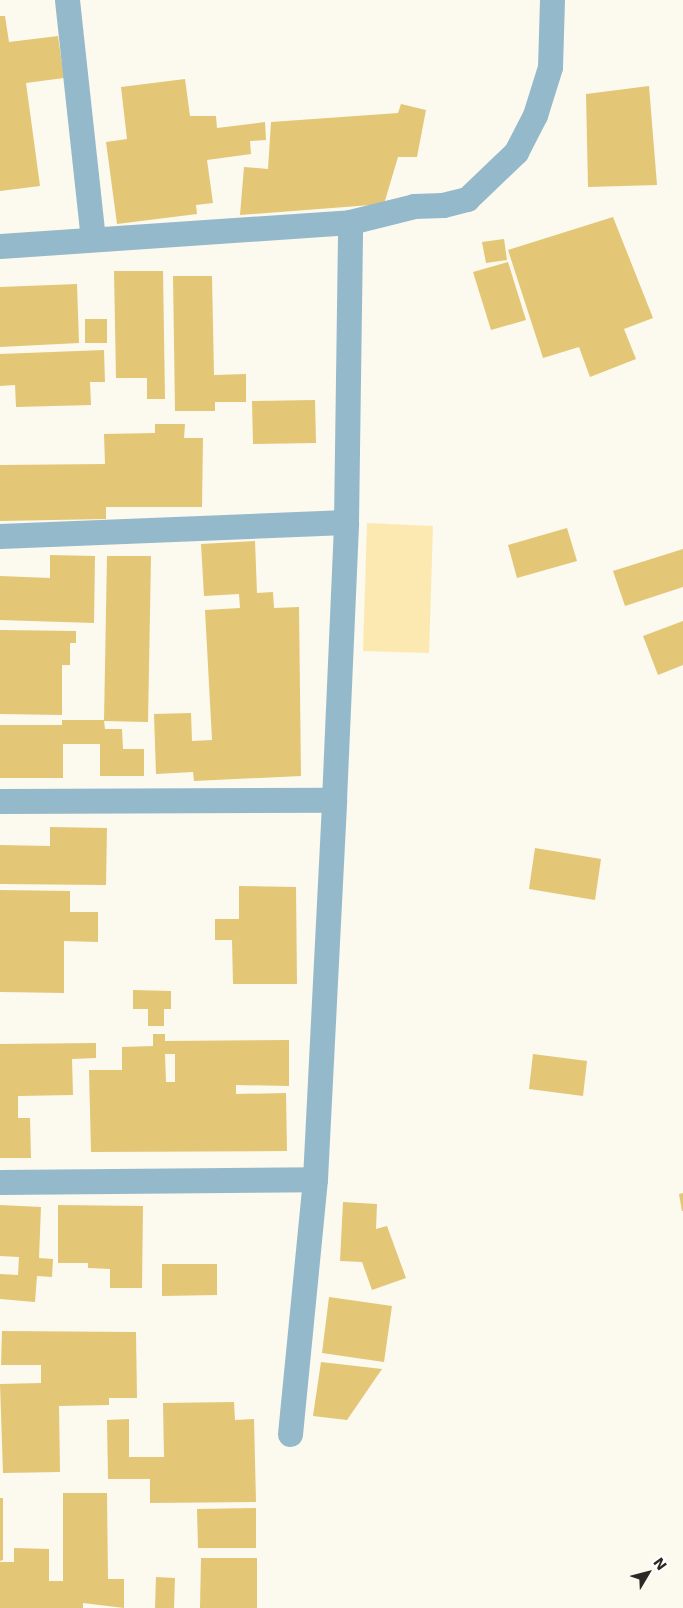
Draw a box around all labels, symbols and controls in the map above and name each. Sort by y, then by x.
north arrow [623,1548,673,1598]
text: N [650,1554,670,1573]

